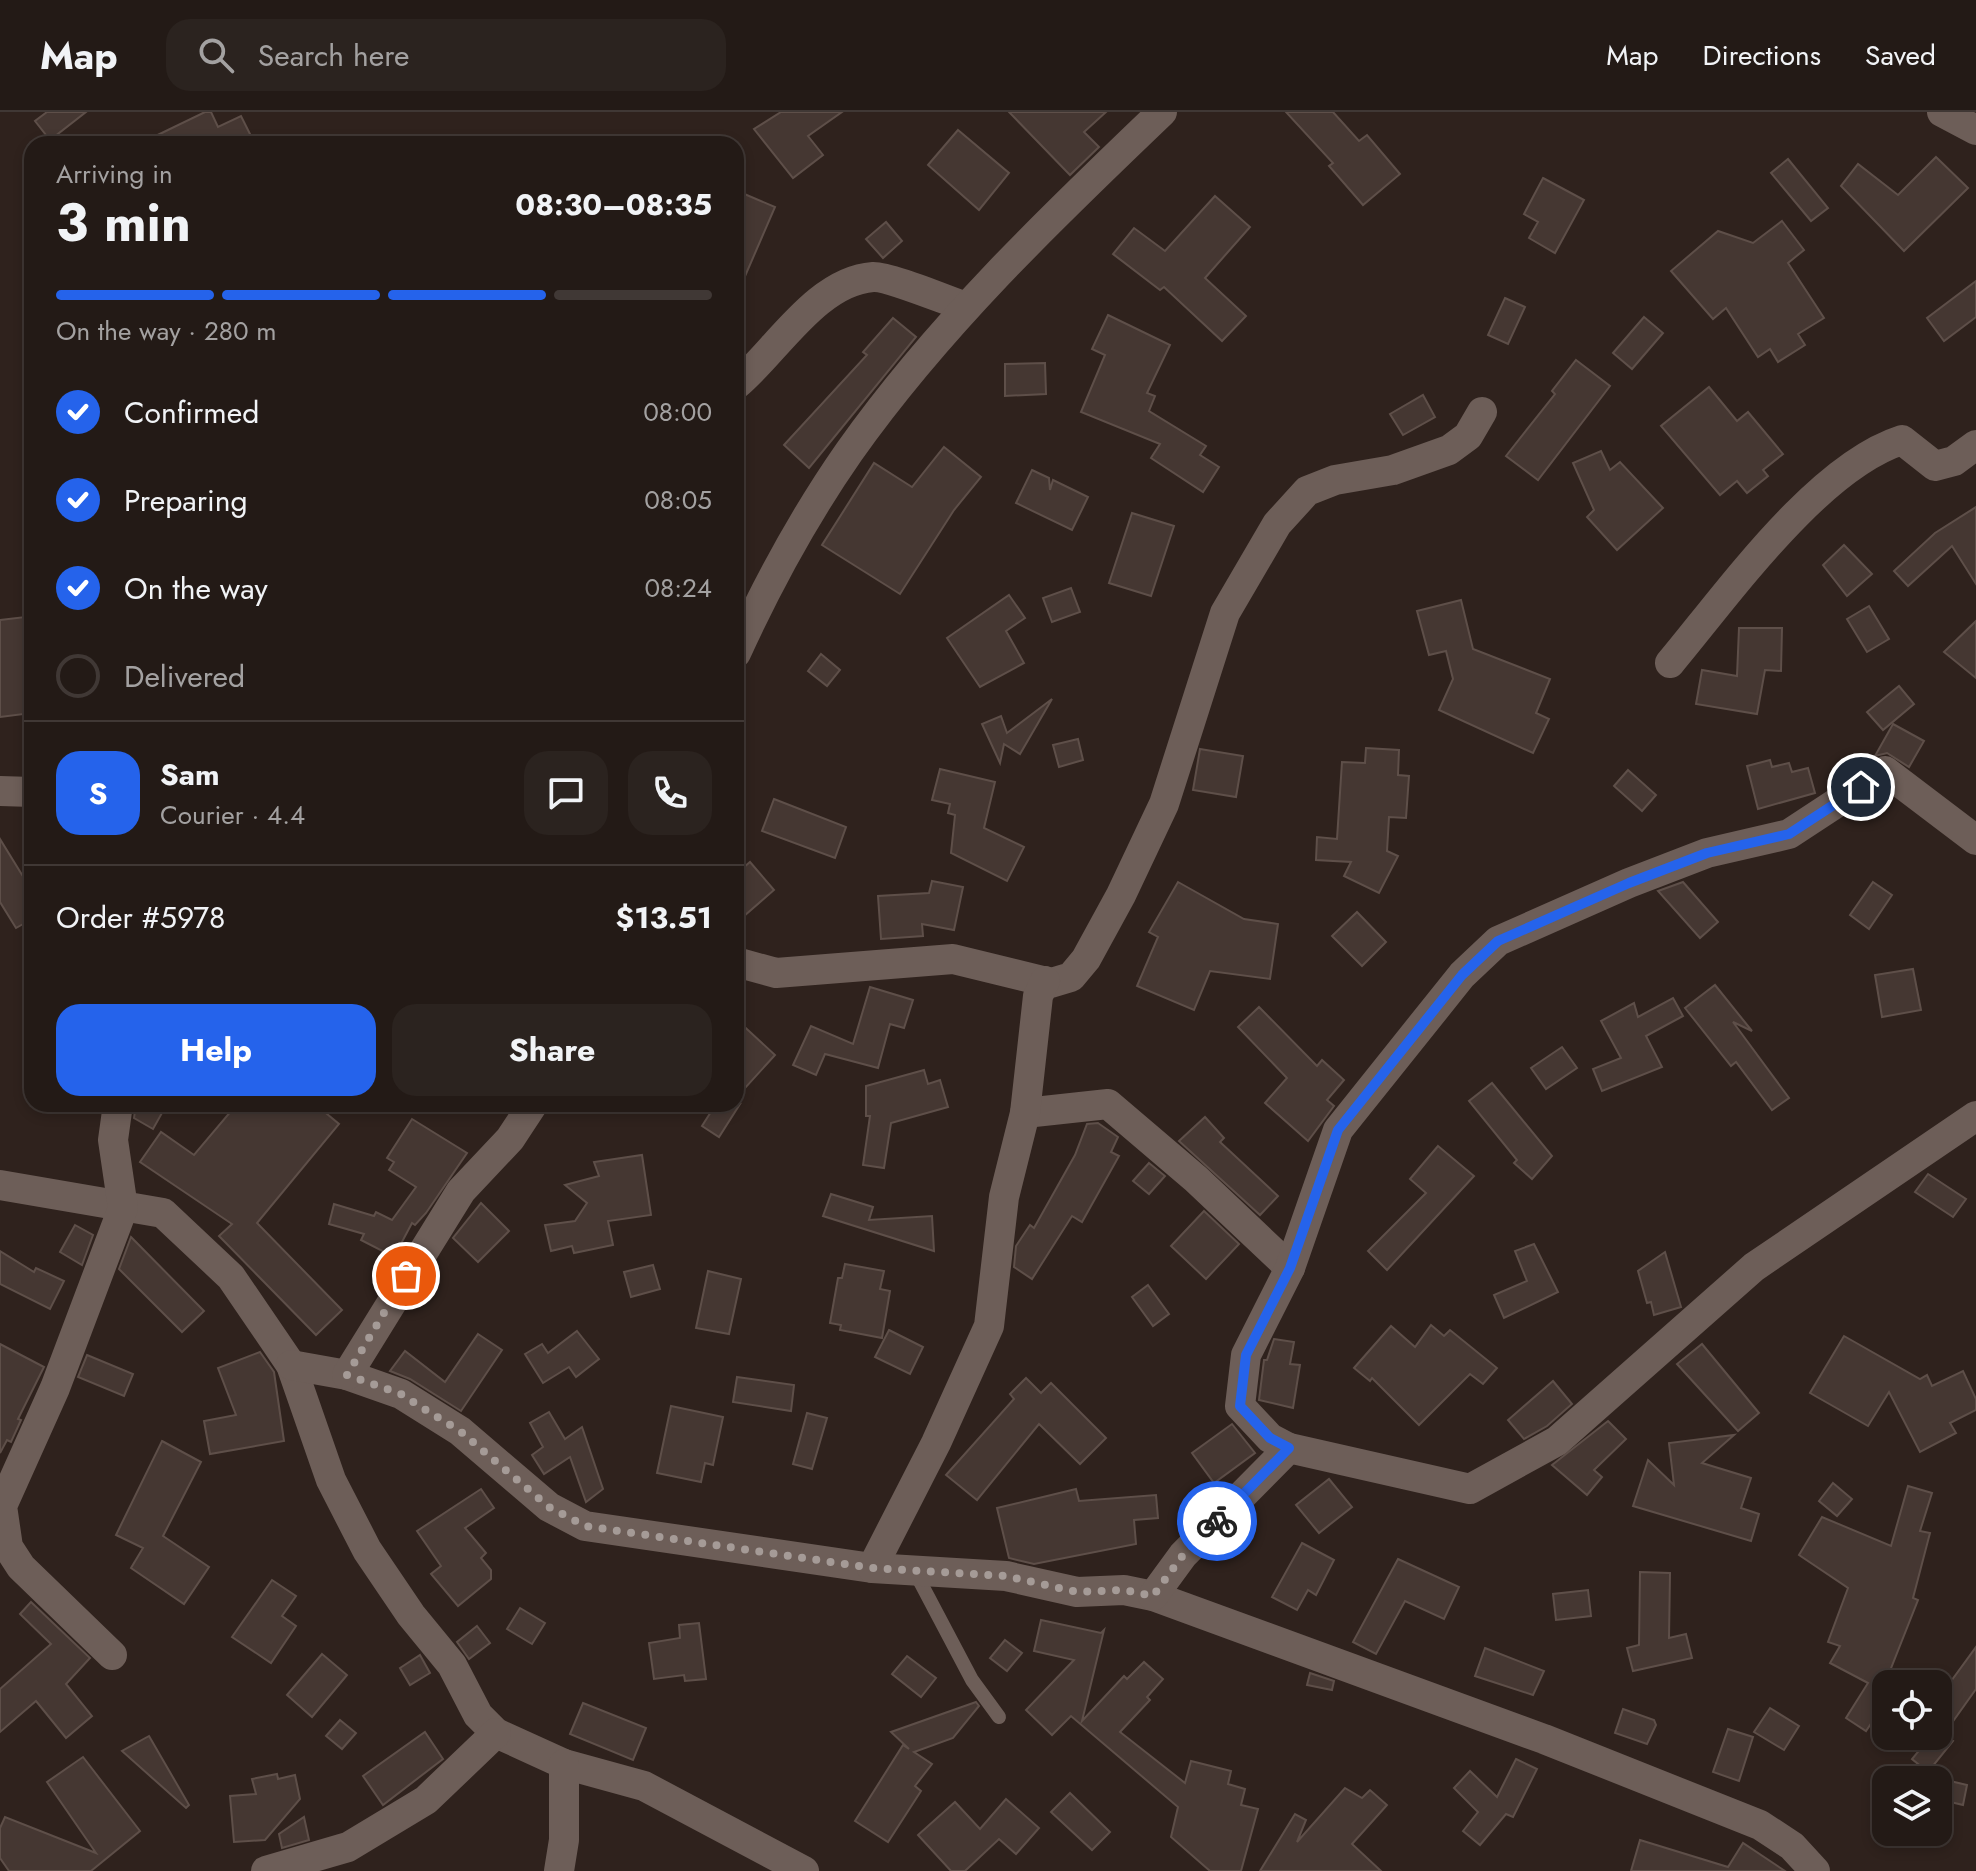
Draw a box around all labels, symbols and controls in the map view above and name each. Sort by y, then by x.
search box [166,19,726,91]
text: Map [40,28,118,83]
icon: search [194,33,238,77]
text: Search here [258,34,410,77]
text: Map [1606,35,1658,76]
text: Directions [1702,35,1821,76]
text: Saved [1865,35,1936,76]
text: Arriving in [56,155,173,193]
text: 08:30–08:35 [515,183,712,226]
text: 3 min [56,185,191,261]
text: On the way · 280 m [56,312,277,350]
icon: check [56,390,100,434]
text: Confirmed [124,391,259,434]
text: 08:00 [643,393,712,431]
icon: check [56,478,100,522]
text: Preparing [124,479,248,522]
text: 08:05 [644,481,712,519]
icon: check [56,566,100,610]
text: On the way [124,567,268,610]
text: 08:24 [644,569,712,607]
text: Delivered [124,655,245,698]
button: chat [524,751,608,835]
button: phone [628,751,712,835]
text: Sam [160,753,220,796]
pin [1827,753,1895,821]
icon: home [1839,765,1883,809]
text: S [89,772,107,815]
text: Courier · 4.4 [160,796,305,834]
text: Order #5978 [56,896,225,939]
text: $13.51 [616,896,712,939]
button: Help [56,1004,376,1096]
button: Share [392,1004,712,1096]
pin [372,1242,440,1310]
icon: bag [384,1254,428,1298]
courier [1177,1481,1257,1561]
icon: bike [1195,1499,1239,1543]
map controls [1872,1670,1952,1846]
button: locate [1872,1670,1952,1750]
button: layers [1872,1766,1952,1846]

